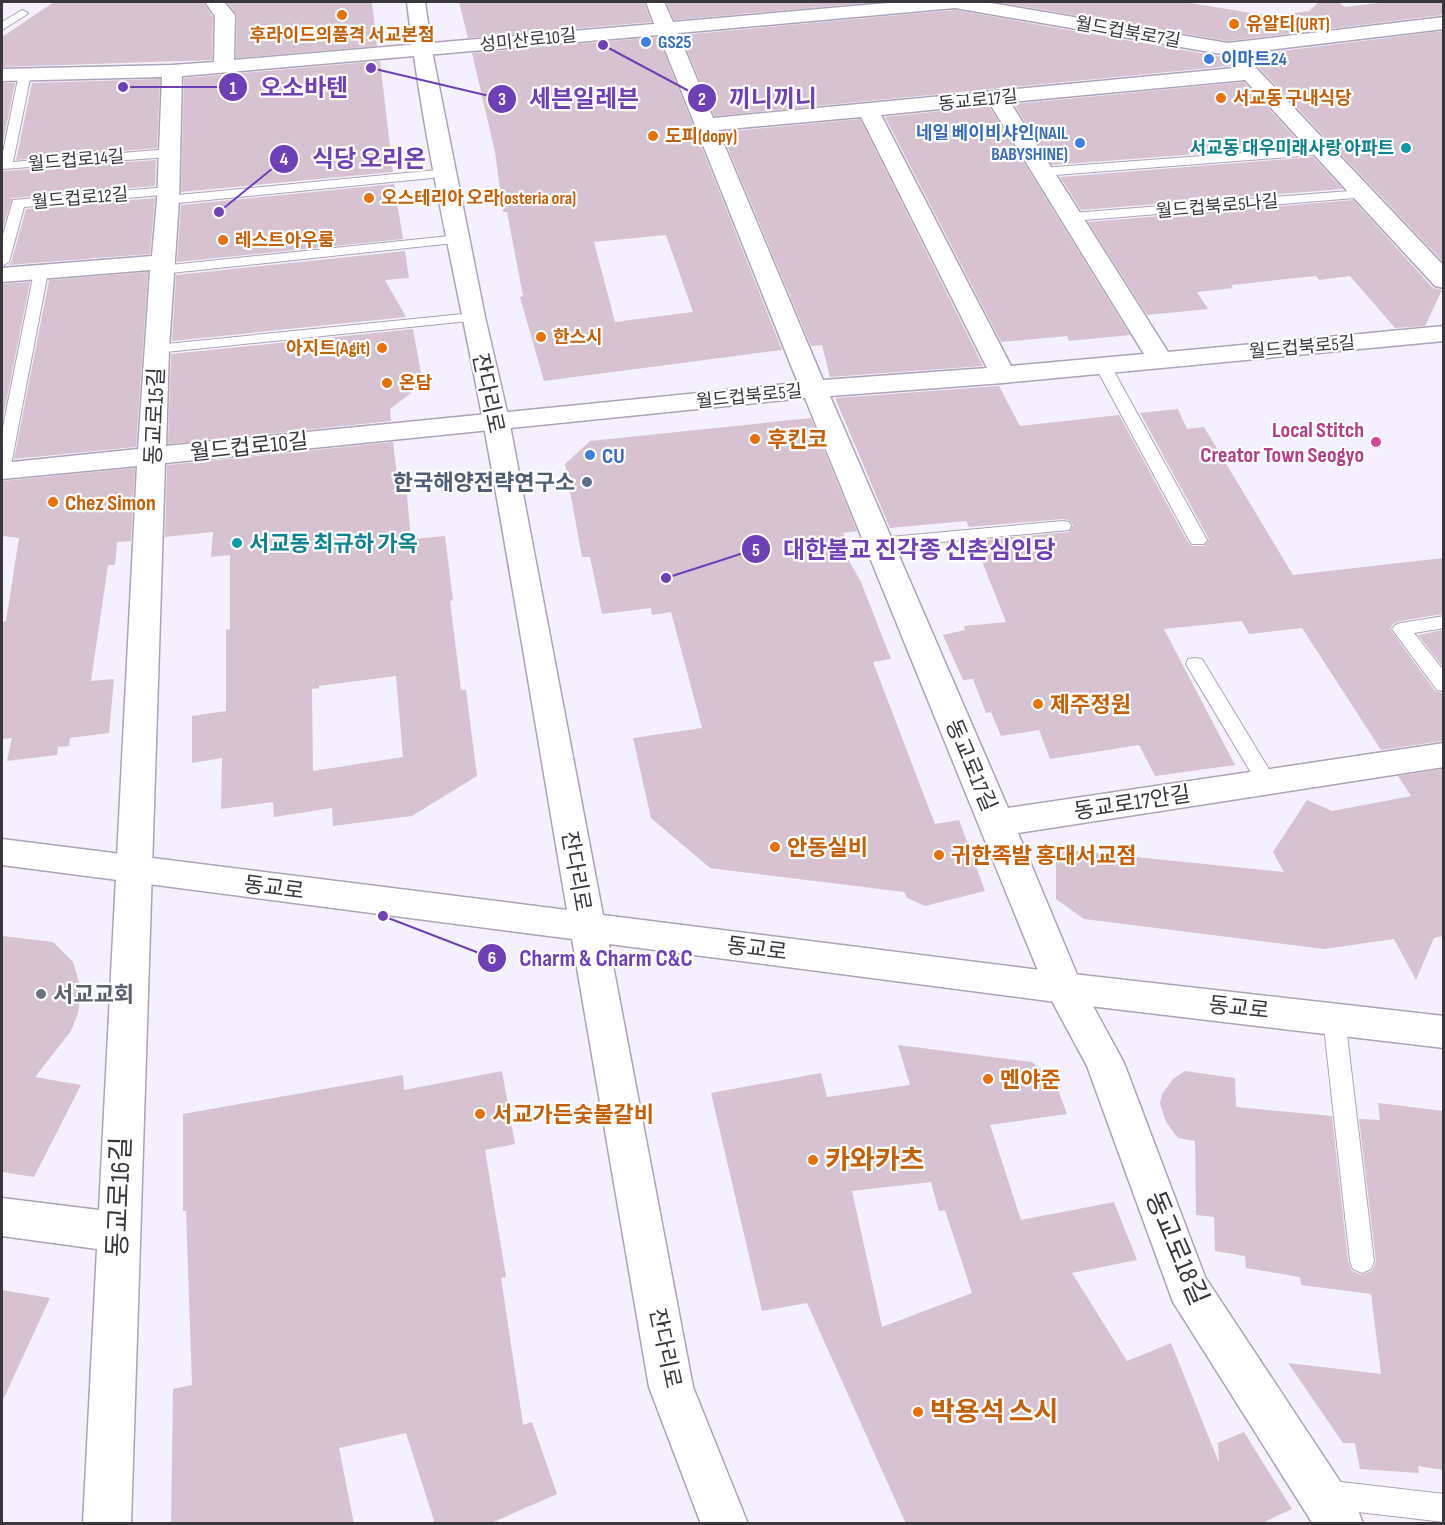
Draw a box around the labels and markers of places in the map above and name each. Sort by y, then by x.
marker: 후라이드의품격 서교본점 [335,8,349,22]
place label: 유알티(URT) [1246,14,1330,35]
marker: 유알티(URT) [1227,17,1241,31]
place label: 후라이드의품격 서교본점 [250,25,434,46]
place label: GS25 [658,32,691,53]
marker: GS25 [639,35,653,49]
place label: 이마트24 [1221,49,1287,70]
marker: 이마트24 [1202,52,1216,66]
callout: 오소바텐 [218,66,360,108]
callout: 끼니끼니 [687,77,829,119]
callout: 세븐일레븐 [487,78,651,120]
place label: 서교동 구내식당 [1233,88,1352,109]
marker: 서교동 구내식당 [1214,91,1228,105]
place label: 네일 베이비샤인(NAIL BABYSHINE) [916,123,1068,165]
place label: 도피(dopy) [665,126,737,147]
marker: 도피(dopy) [646,129,660,143]
marker: 네일 베이비샤인(NAIL BABYSHINE) [1073,136,1087,150]
callout: 식당 오리온 [269,138,438,180]
place label: 서교동 대우미래사랑 아파트 [1190,138,1394,159]
marker: 서교동 대우미래사랑 아파트 [1399,141,1413,155]
place label: 오스테리아 오라(osteria ora) [381,188,576,209]
marker: 오스테리아 오라(osteria ora) [362,191,376,205]
place label: 레스트아우룸 [235,230,334,251]
marker: 레스트아우룸 [216,233,230,247]
place label: 한스시 [553,327,603,348]
marker: 한스시 [534,330,548,344]
place label: 아지트(Agit) [286,338,370,359]
marker: 아지트(Agit) [375,341,389,355]
place label: 온담 [399,373,433,394]
marker: 온담 [380,376,394,390]
place label: Local Stitch Creator Town Seogyo [1200,417,1364,469]
place label: 후킨코 [767,427,828,454]
marker: 후킨코 [748,432,762,446]
marker: Local Stitch Creator Town Seogyo [1369,435,1383,449]
place label: CU [602,443,625,470]
marker: CU [583,448,597,462]
place label: 한국해양전략연구소 [393,470,575,497]
marker: 한국해양전략연구소 [580,475,594,489]
place label: Chez Simon [65,490,156,517]
marker: Chez Simon [46,495,60,509]
callout: 대한불교 진각종 신촌심인당 [741,528,1067,570]
place label: 서교동 최규하 가옥 [249,531,418,558]
marker: 서교동 최규하 가옥 [230,536,244,550]
place label: 제주정원 [1050,692,1131,719]
marker: 제주정원 [1031,697,1045,711]
place label: 안동실비 [787,835,868,862]
marker: 안동실비 [768,840,782,854]
place label: 귀한족발 홍대서교점 [951,843,1137,870]
marker: 귀한족발 홍대서교점 [932,848,946,862]
callout: Charm & Charm C&C [477,937,705,979]
place label: 서교교회 [53,982,134,1009]
marker: 서교교회 [34,987,48,1001]
place label: 멘야준 [1000,1067,1061,1094]
marker: 멘야준 [981,1072,995,1086]
place label: 서교가든숯불갈비 [492,1102,654,1129]
marker: 서교가든숯불갈비 [473,1107,487,1121]
place label: 카와카츠 [825,1145,924,1177]
marker: 카와카츠 [806,1153,820,1167]
place label: 박용석 스시 [930,1397,1058,1429]
marker: 박용석 스시 [911,1405,925,1419]

